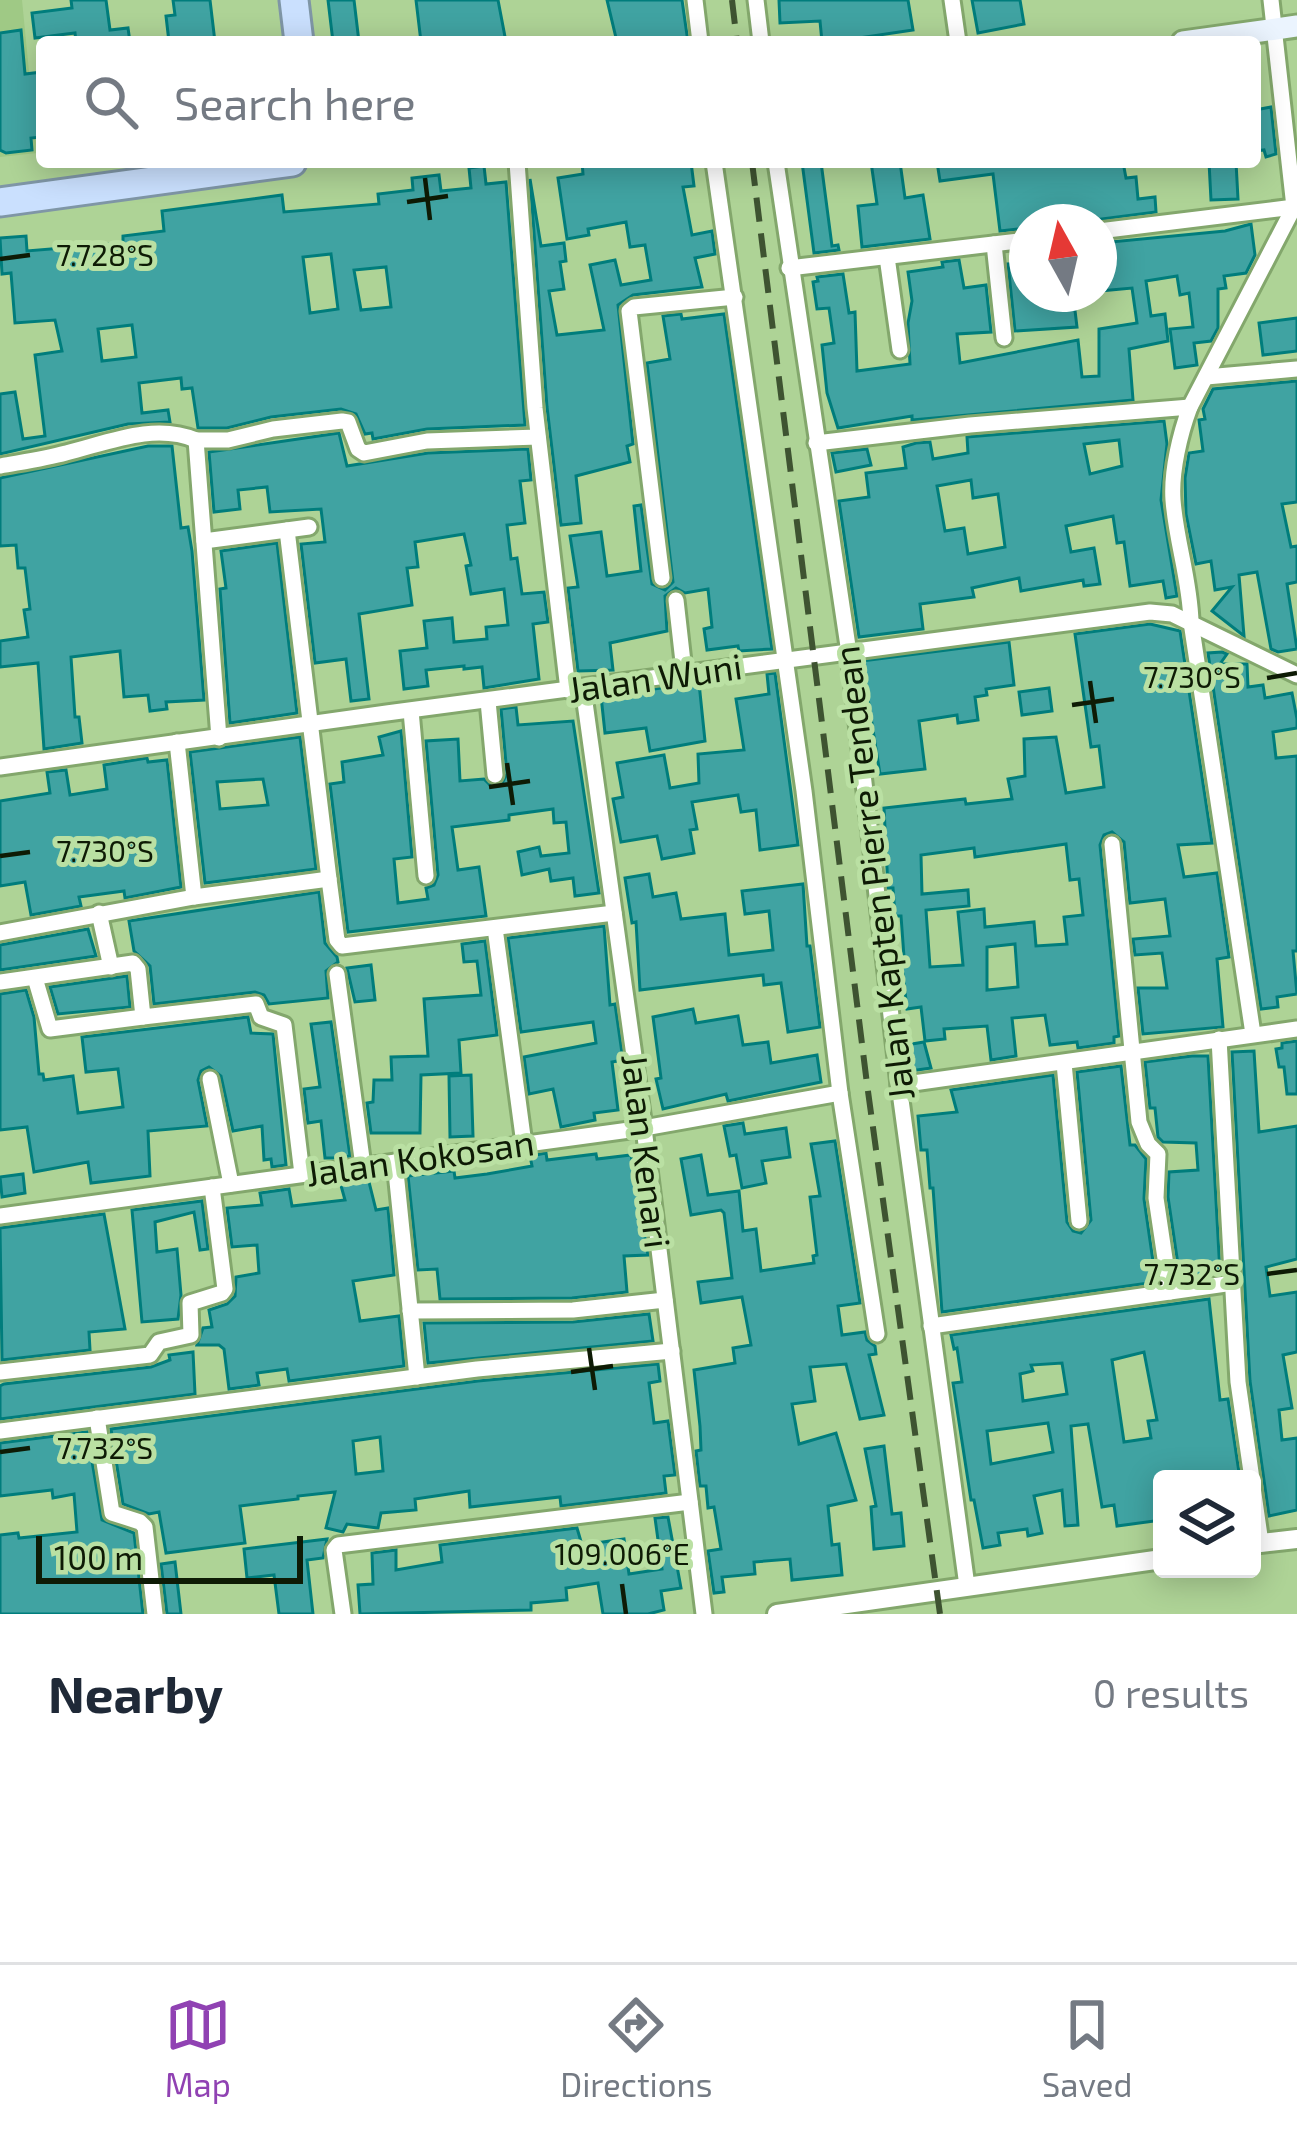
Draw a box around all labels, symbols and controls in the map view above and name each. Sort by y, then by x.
search box [36,36,1261,168]
icon: search [78,69,144,135]
text: Search here [174,75,416,129]
north arrow [1009,204,1117,312]
text: 7.728°S [56,236,154,272]
street label: Jalan Wuni [565,643,744,710]
street label: Jalan Kapten Pierre Tendean [823,644,922,1103]
text: 7.730°S [1143,658,1241,694]
text: 7.730°S [56,832,154,868]
street label: Jalan Kenari [614,1051,681,1251]
street label: Jalan Kokosan [303,1119,537,1194]
text: 7.732°S [1144,1255,1240,1291]
text: 7.732°S [57,1429,153,1465]
map controls [1153,1470,1261,1578]
button: layers [1153,1470,1261,1578]
scale bar [36,1530,303,1583]
text: 109.006°E [554,1535,690,1571]
text: 100 m [54,1537,143,1577]
text: Nearby [48,1662,223,1723]
text: 0 results [1093,1669,1249,1716]
tab: Map [165,1992,231,2104]
tab: Directions [560,1992,712,2104]
tab: Saved [1042,1992,1132,2104]

